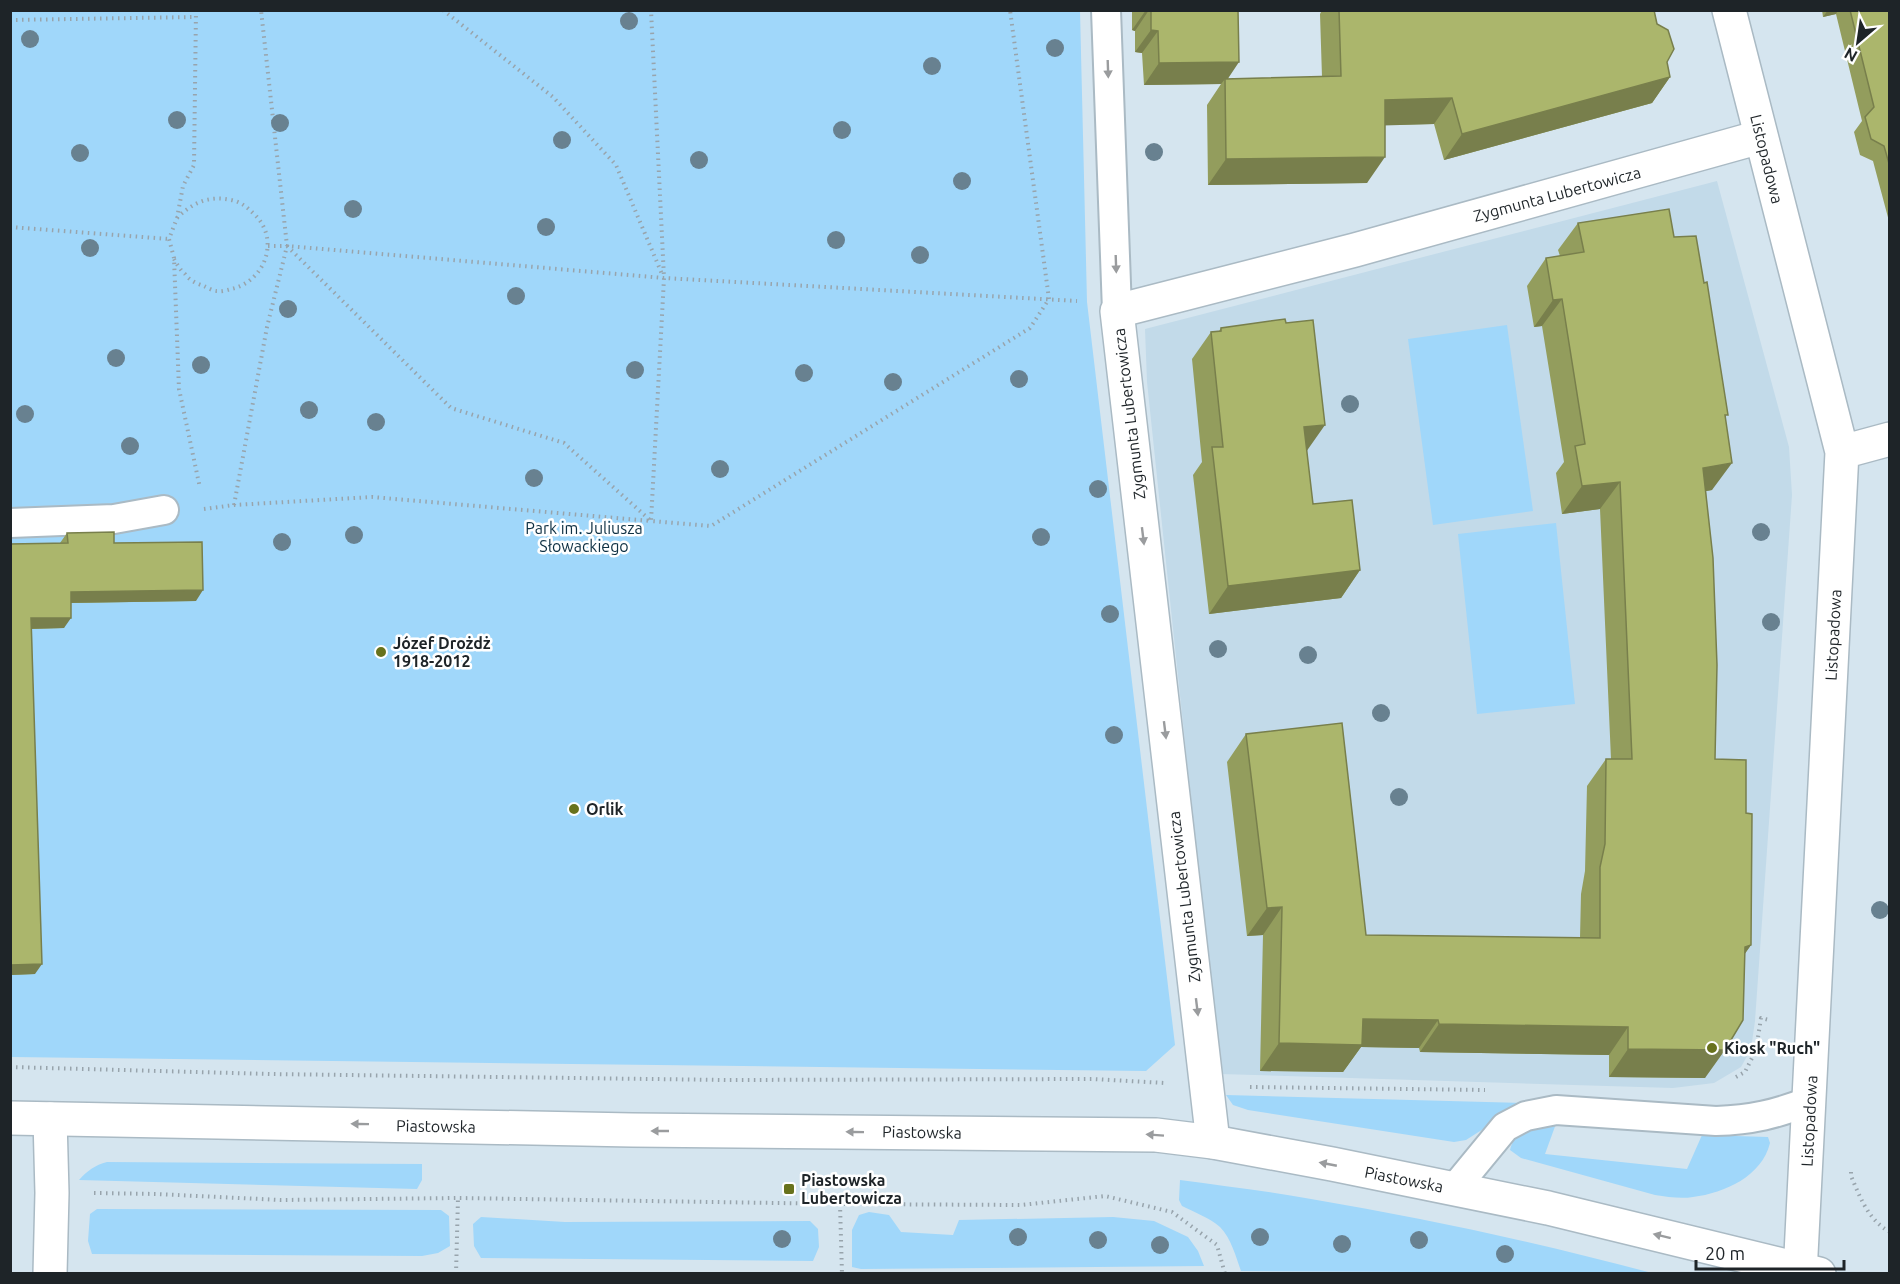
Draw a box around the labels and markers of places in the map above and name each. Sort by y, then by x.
place label: Józef Drożdż 1918-2012 [393,634,491,670]
marker: Józef Drożdż 1918-2012 [374,645,388,659]
place label: Orlik [586,800,623,818]
marker: Orlik [567,802,581,816]
place label: Kiosk "Ruch" [1724,1039,1820,1057]
marker: Kiosk "Ruch" [1705,1041,1719,1055]
place label: Piastowska Lubertowicza [801,1171,902,1207]
marker: Piastowska Lubertowicza [782,1182,796,1196]

